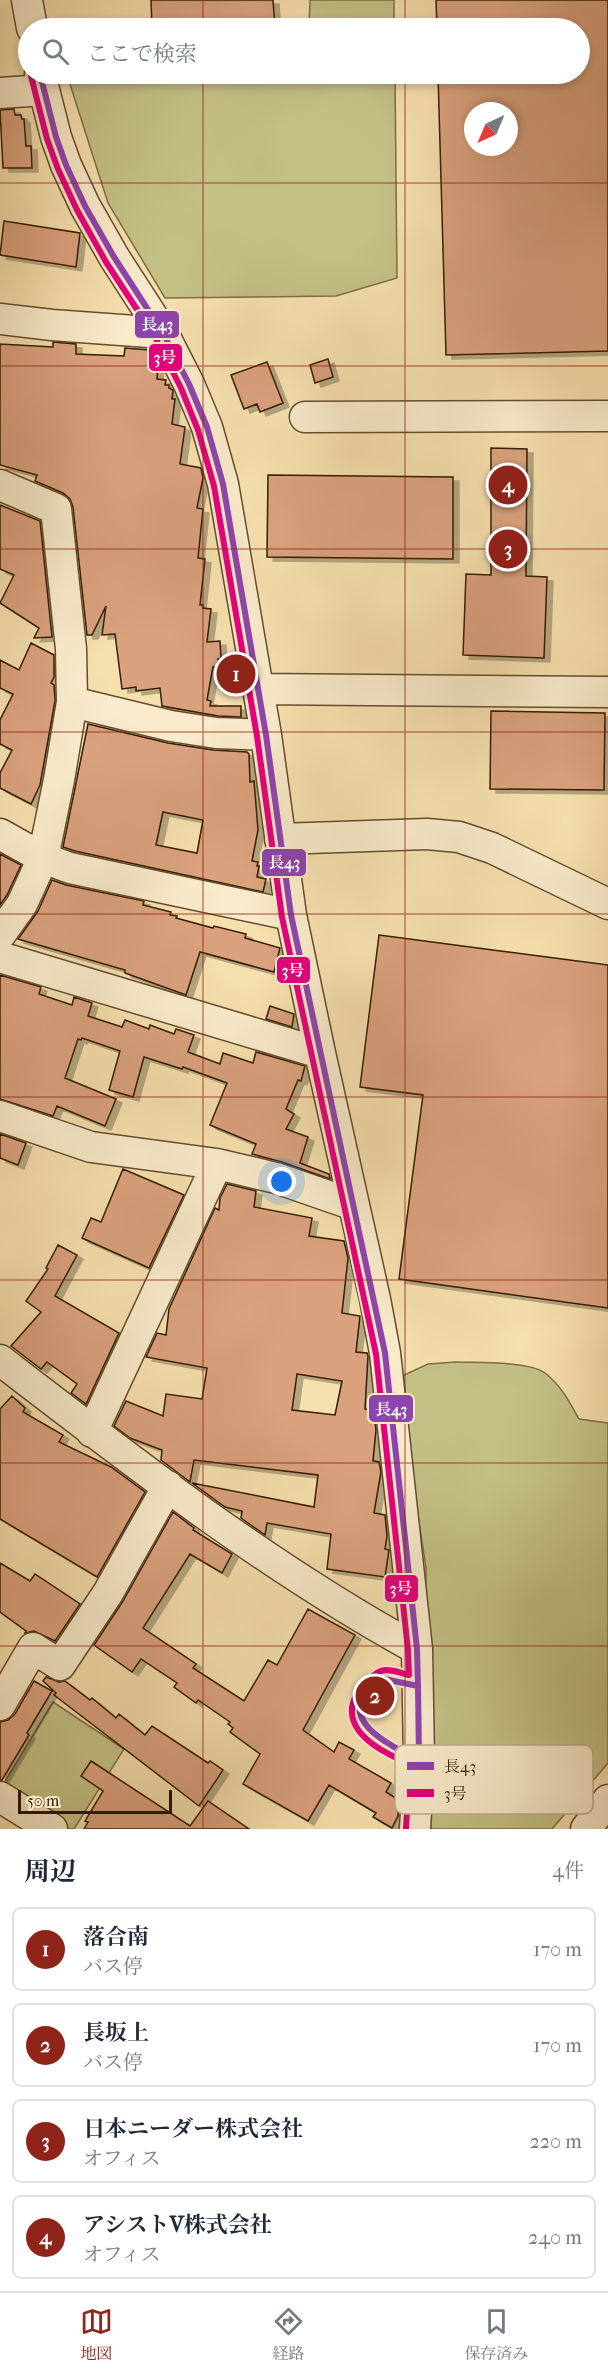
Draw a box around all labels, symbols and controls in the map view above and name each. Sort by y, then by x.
search box [18,18,590,84]
icon: search [39,35,72,68]
text: ここで検索 [87,41,197,67]
north arrow [464,102,518,156]
line badge: 長43 [134,310,180,339]
text: 長43 [141,315,173,335]
line badge: 3号 [148,343,183,372]
text: 3号 [154,348,176,368]
pin: 4 [488,462,528,508]
pin: 3 [488,526,528,572]
pin: 1 [216,652,256,696]
line badge: 長43 [261,848,307,877]
text: 長43 [268,853,300,873]
line badge: 3号 [276,956,311,984]
text: 3号 [282,961,304,981]
your location [267,1167,296,1196]
line badge: 長43 [368,1394,414,1423]
text: 長43 [375,1400,407,1420]
line badge: 3号 [384,1574,419,1603]
text: 3号 [390,1579,412,1599]
pin: 2 [356,1674,394,1718]
legend [395,1745,593,1814]
text: 長43 [444,1757,476,1776]
text: 3号 [444,1784,467,1803]
scale bar [18,1787,172,1814]
text: 50 m [27,1791,59,1810]
text: 周辺 [24,1856,76,1887]
text: 4件 [552,1859,584,1882]
text: 落合南 [83,1924,149,1950]
text: 1 [42,1938,49,1961]
text: 170 m [533,1938,582,1961]
text: バス停 [83,1955,143,1978]
text: 長坂上 [83,2020,149,2046]
text: 2 [40,2034,51,2057]
text: 170 m [533,2034,582,2057]
text: バス停 [83,2051,143,2074]
text: 日本ニーダー株式会社 [83,2116,303,2142]
text: 3 [41,2130,50,2153]
text: 220 m [529,2130,582,2153]
text: オフィス [83,2147,161,2170]
text: アシストV株式会社 [83,2212,272,2238]
text: 4 [40,2226,51,2249]
text: 240 m [528,2226,582,2249]
text: オフィス [83,2243,161,2266]
tab: 地図 [80,2305,113,2364]
tab: 経路 [272,2305,305,2364]
tab: 保存済み [464,2305,528,2364]

